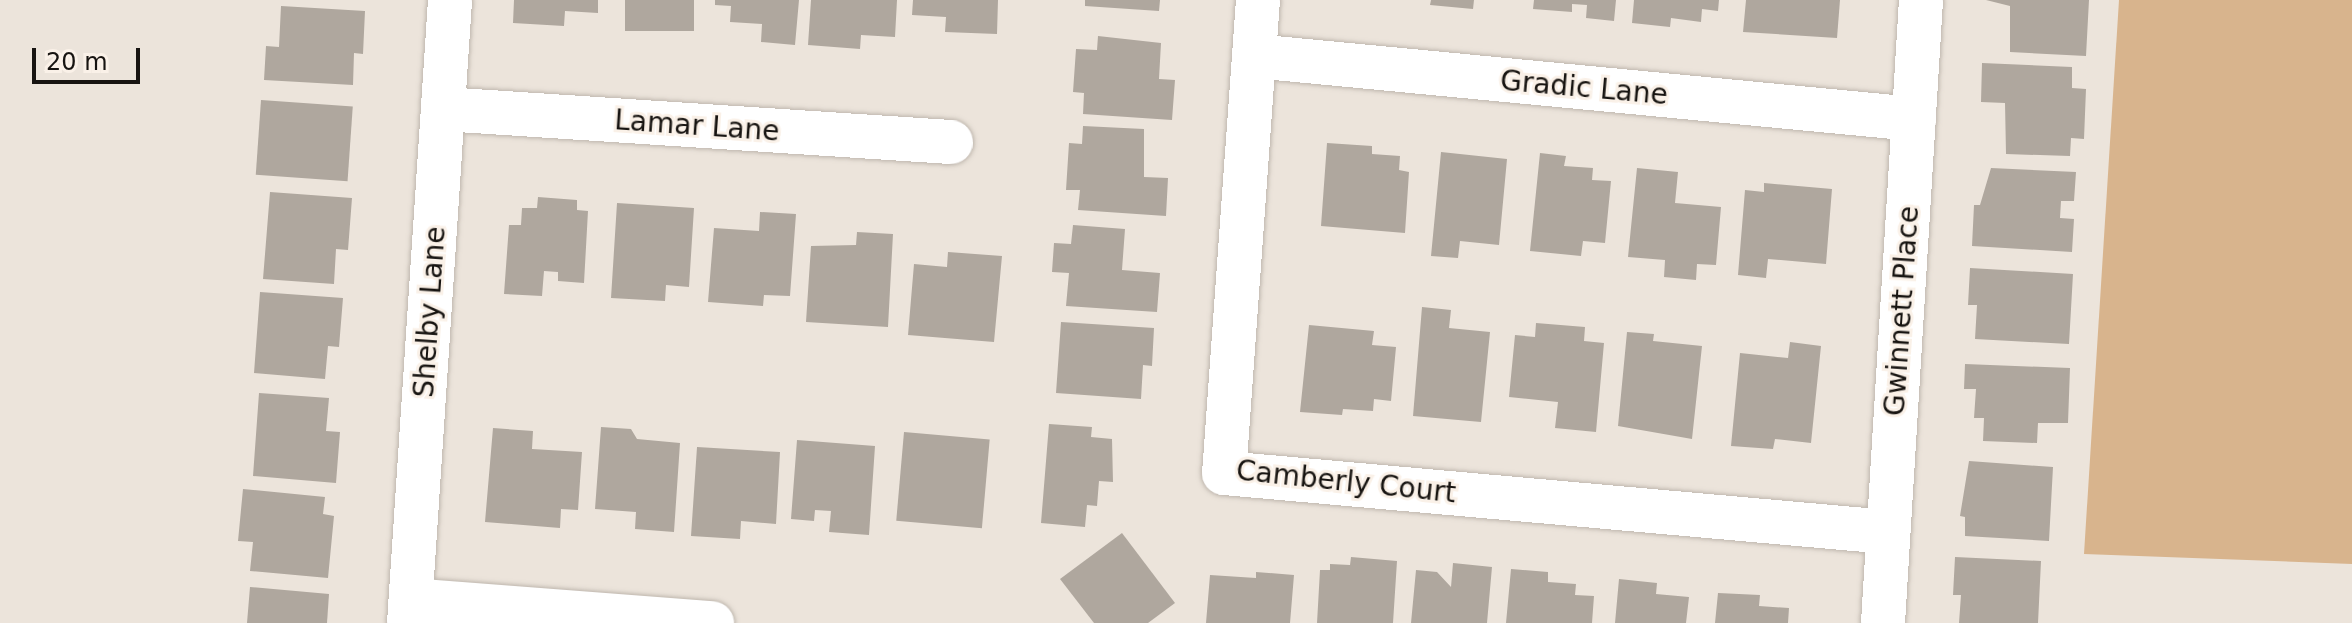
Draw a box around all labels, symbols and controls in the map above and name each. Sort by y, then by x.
scale bar [36,32,144,82]
text: 20 m [46,48,108,76]
street label: Gradic Lane [1499,64,1669,112]
street label: Lamar Lane [613,103,781,149]
street label: Gwinnett Place [1878,205,1926,417]
street label: Shelby Lane [407,225,453,399]
street label: Camberly Court [1235,454,1457,510]

